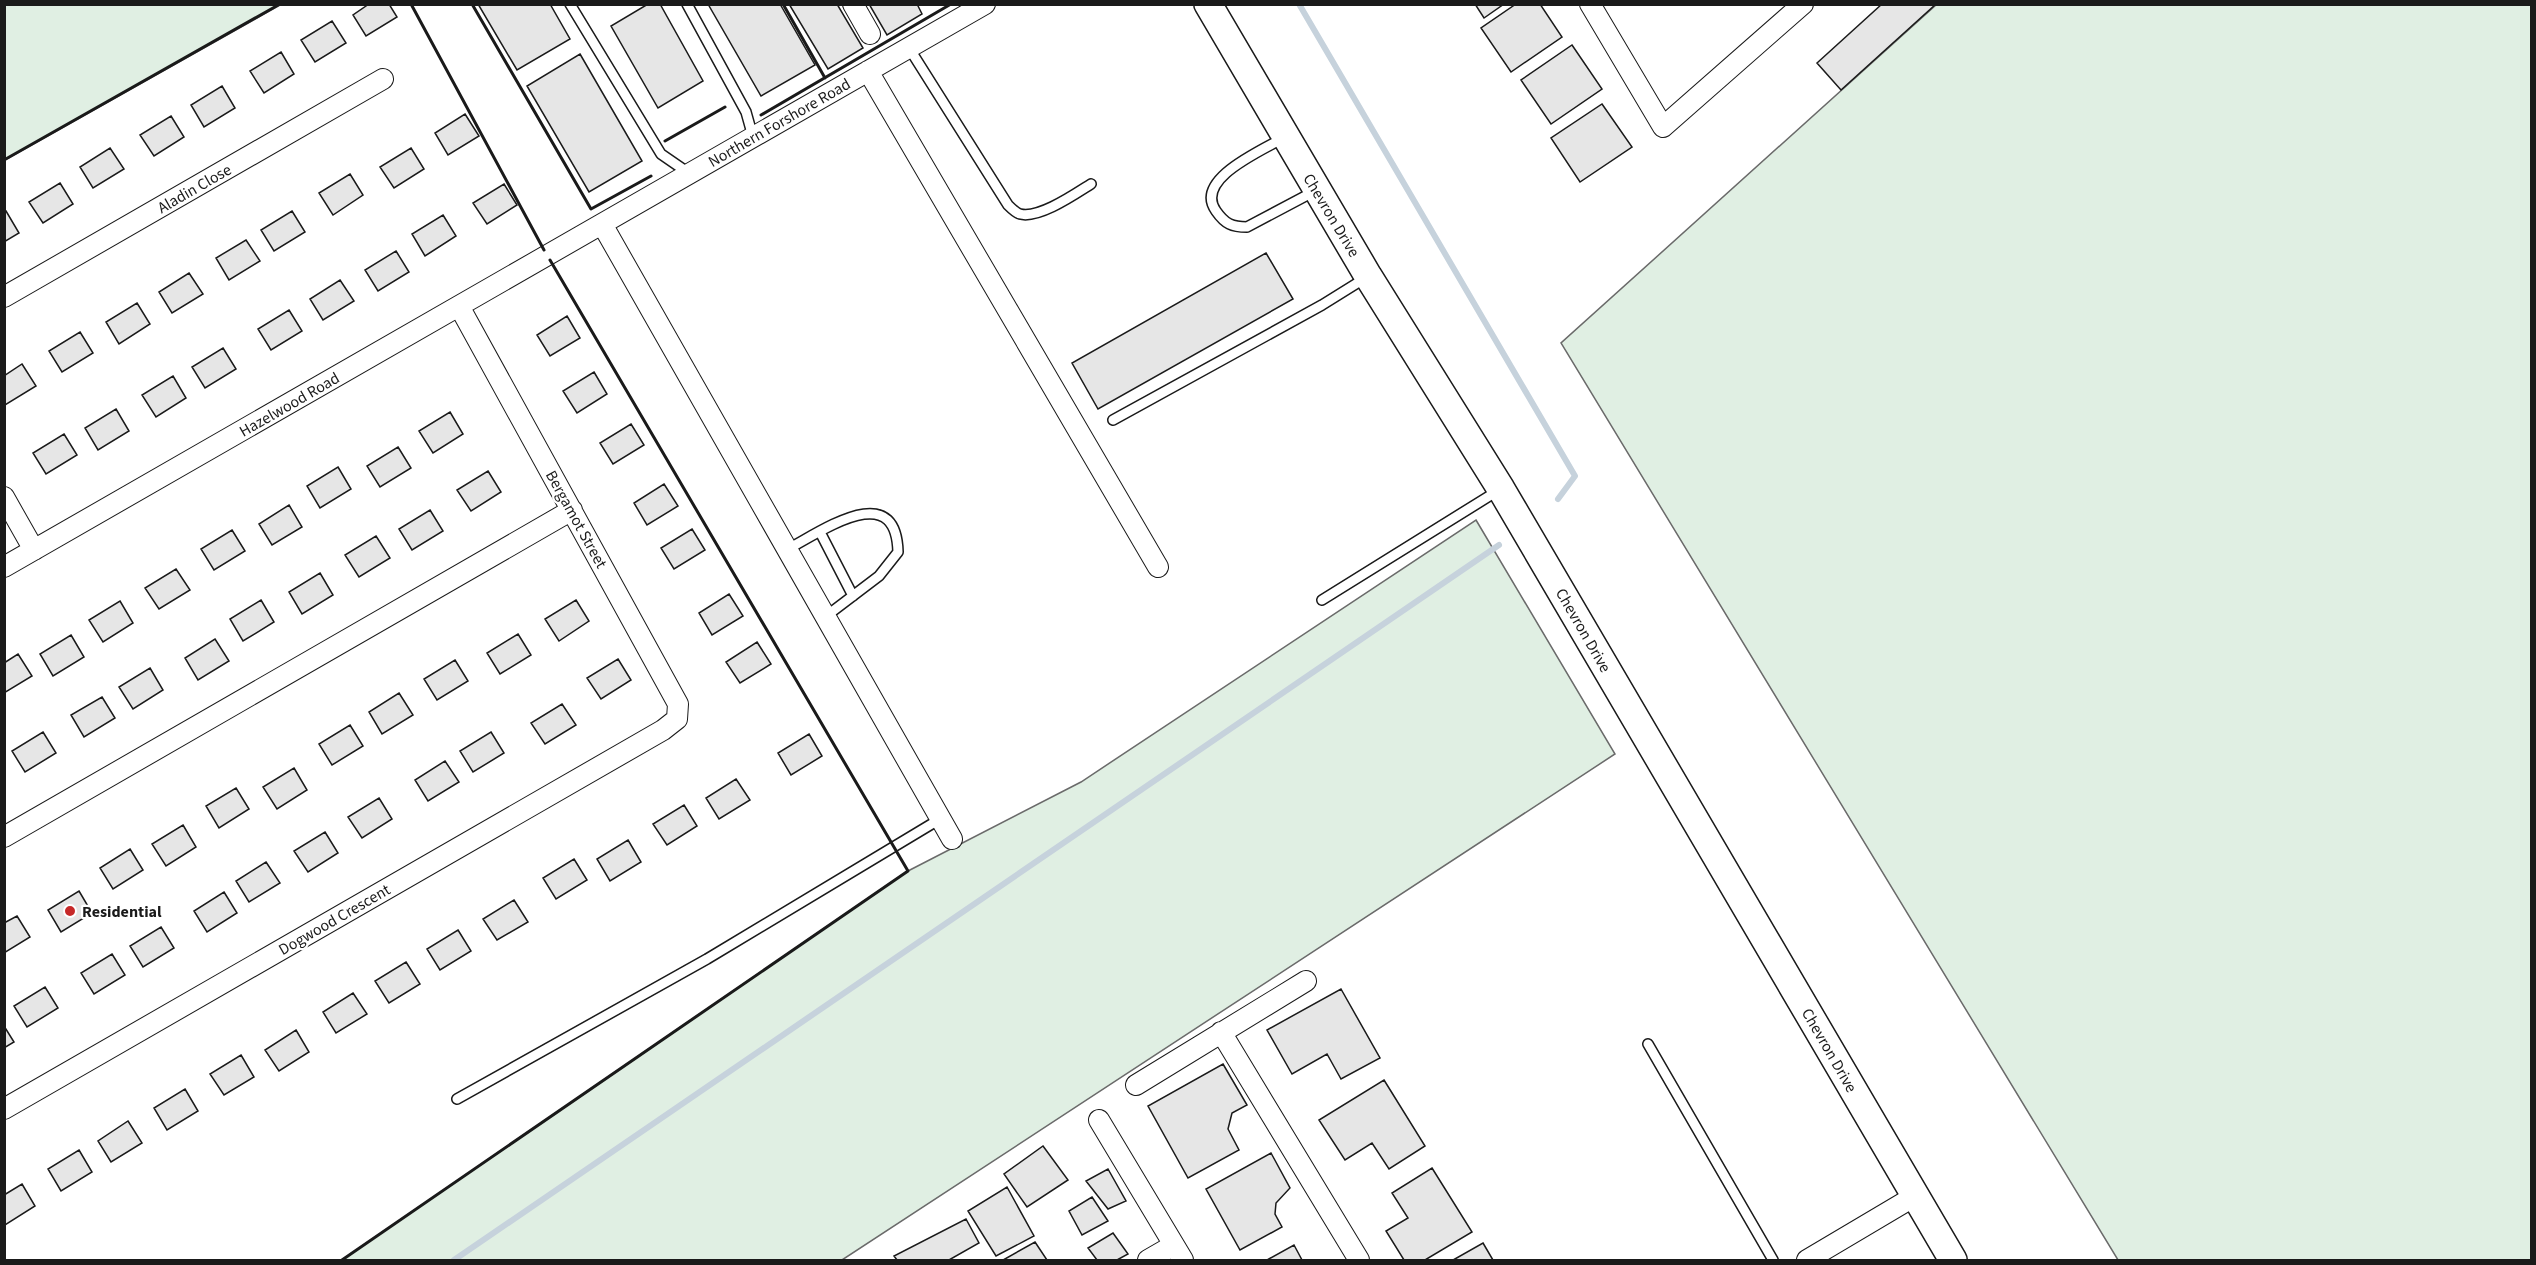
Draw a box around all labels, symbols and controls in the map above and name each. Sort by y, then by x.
street label: Northern Forshore Road [704,73,855,173]
street label: Aladin Close [153,159,236,219]
street label: Chevron Drive [1297,170,1365,262]
street label: Hazelwood Road [235,367,344,442]
street label: Bergamot Street [540,466,612,573]
street label: Chevron Drive [1550,584,1616,677]
street label: Dogwood Crescent [275,879,395,961]
place label: Residential [82,901,162,923]
marker: Residential [63,904,77,918]
street label: Chevron Drive [1796,1004,1862,1097]

